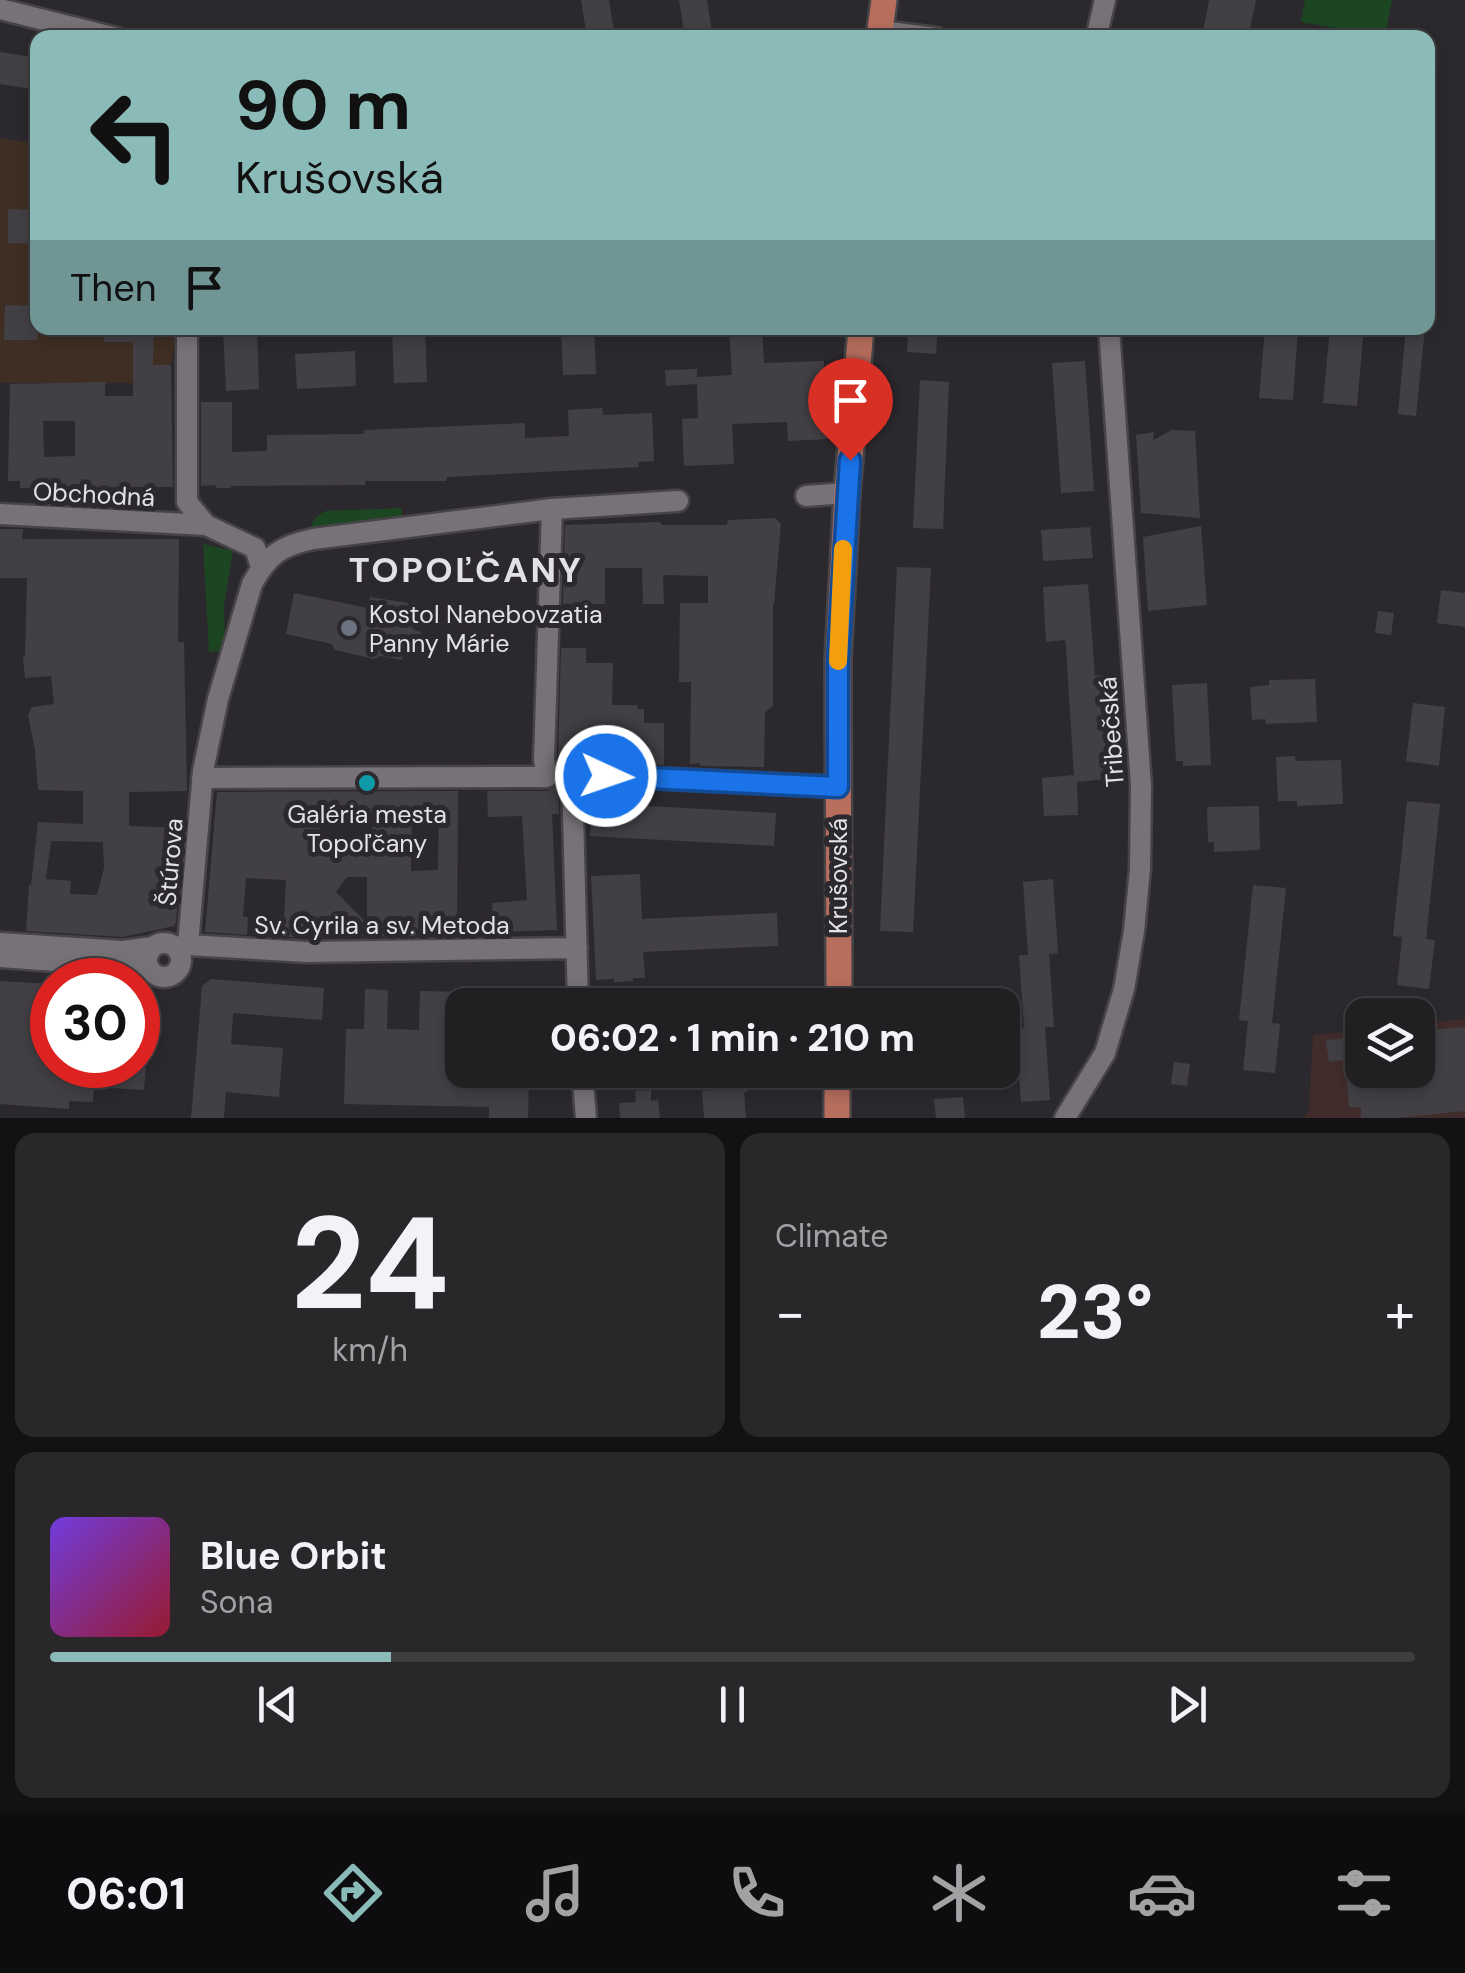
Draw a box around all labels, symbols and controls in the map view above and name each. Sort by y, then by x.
text: 90 m [235,60,411,151]
icon: left [70,70,200,200]
text: Krušovská [235,148,444,207]
icon: arrive [177,260,232,315]
text: Then [70,263,157,313]
pin [808,358,893,461]
icon: arrive [823,373,878,428]
street label: Obchodná [32,475,156,514]
district label: TOPOĽČANY [349,547,583,593]
place label: Kostol Nanebovzatia Panny Márie [369,598,603,660]
marker: Kostol Nanebovzatia Panny Márie [338,617,360,639]
street label: Tribečská [1091,676,1132,788]
position arrow [554,724,658,828]
marker: Galéria mesta Topoľčany [356,772,378,794]
place label: Galéria mesta Topoľčany [287,798,447,860]
street label: Štúrova [150,817,191,907]
street label: Krušovská [822,818,855,934]
street label: Sv. Cyrila a sv. Metoda [254,909,510,942]
speed limit sign: 30 [30,958,160,1088]
map controls [1345,998,1435,1088]
button: layers [1345,998,1435,1088]
text: 06:02 · 1 min · 210 m [550,1013,915,1063]
text: 24 [291,1179,449,1348]
text: Climate [775,1215,889,1257]
text: 23° [1037,1264,1153,1361]
text: − [775,1277,805,1349]
text: + [1385,1277,1415,1349]
text: km/h [332,1329,408,1371]
text: Blue Orbit [200,1531,387,1581]
text: Sona [200,1581,273,1623]
icon: previous [250,1677,305,1732]
icon: pause [705,1677,760,1732]
icon: next [1160,1677,1215,1732]
icon: directions [318,1858,388,1928]
icon: music [520,1858,590,1928]
icon: phone [722,1858,792,1928]
icon: climate [924,1858,994,1928]
icon: car [1127,1858,1197,1928]
icon: filters [1329,1858,1399,1928]
text: 06:01 [66,1864,186,1923]

